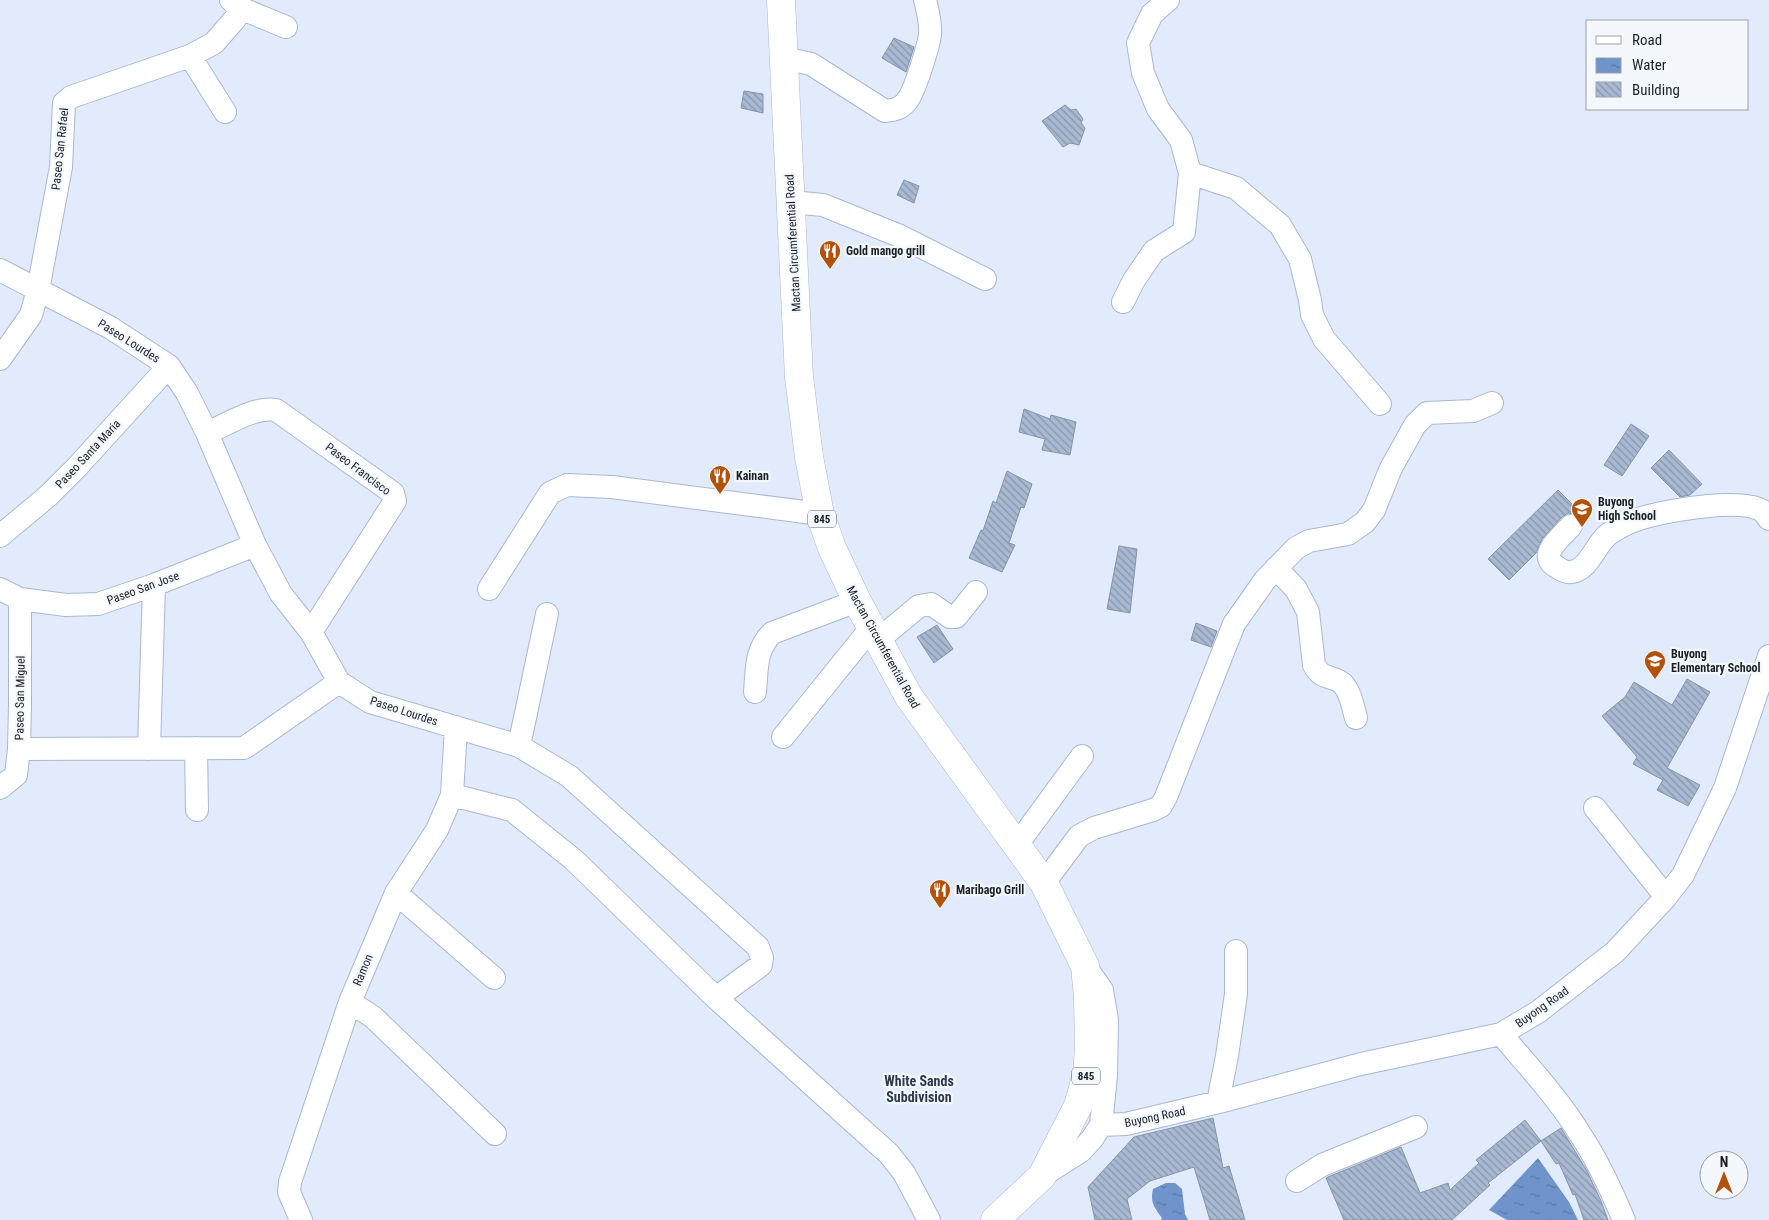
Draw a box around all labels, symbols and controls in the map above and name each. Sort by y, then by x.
legend [1586,20,1749,110]
text: Road [1632,31,1662,49]
text: Water [1632,56,1667,74]
text: Building [1632,81,1680,99]
street label: Paseo San Rafael [49,107,71,191]
street label: Mactan Circumferential Road [782,174,804,312]
restaurant icon: Gold mango grill [818,239,842,270]
place label: Gold mango grill [846,244,925,258]
street label: Paseo Lourdes [95,316,163,366]
street label: Paseo Santa Maria [53,416,124,491]
street label: Paseo Francisco [323,440,393,498]
restaurant icon: Kainan [708,464,732,495]
place label: Kainan [736,469,769,483]
place label: Buyong High School [1598,495,1656,523]
school or university icon: Buyong High School [1570,497,1594,528]
road number: 845 [808,510,836,528]
street label: Paseo San Jose [105,568,181,608]
street label: Mactan Circumferential Road [844,583,923,711]
place label: Buyong Elementary School [1671,647,1761,675]
school or university icon: Buyong Elementary School [1643,649,1667,680]
street label: Paseo San Miguel [12,656,28,740]
street label: Paseo Lourdes [368,693,440,729]
restaurant icon: Maribago Grill [928,878,952,909]
place label: Maribago Grill [956,883,1024,897]
street label: Ramon [350,952,376,988]
street label: Buyong Road [1513,984,1571,1030]
road number: 845 [1072,1068,1100,1084]
district label: White Sands Subdivision [884,1073,954,1105]
street label: Buyong Road [1123,1104,1187,1130]
north arrow [1699,1150,1749,1200]
text: N [1720,1154,1728,1170]

